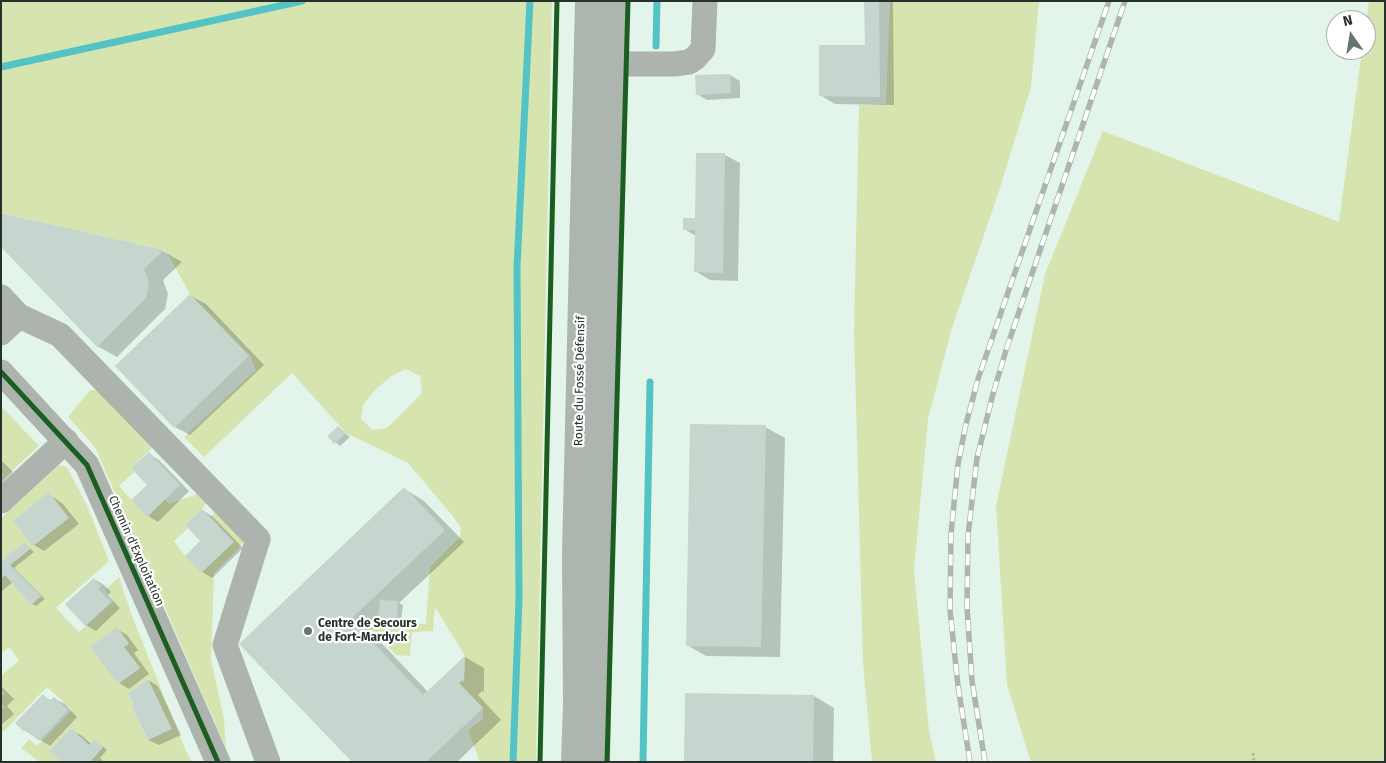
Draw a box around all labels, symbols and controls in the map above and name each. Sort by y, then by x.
north arrow [1326,10,1376,60]
text: N [1341,12,1354,30]
street label: Route du Fossé Défensif [572,316,588,446]
street label: Chemin d'Exploitation [105,493,167,609]
place label: Centre de Secours de Fort-Mardyck [318,617,417,645]
marker: Centre de Secours de Fort-Mardyck [302,625,314,637]

